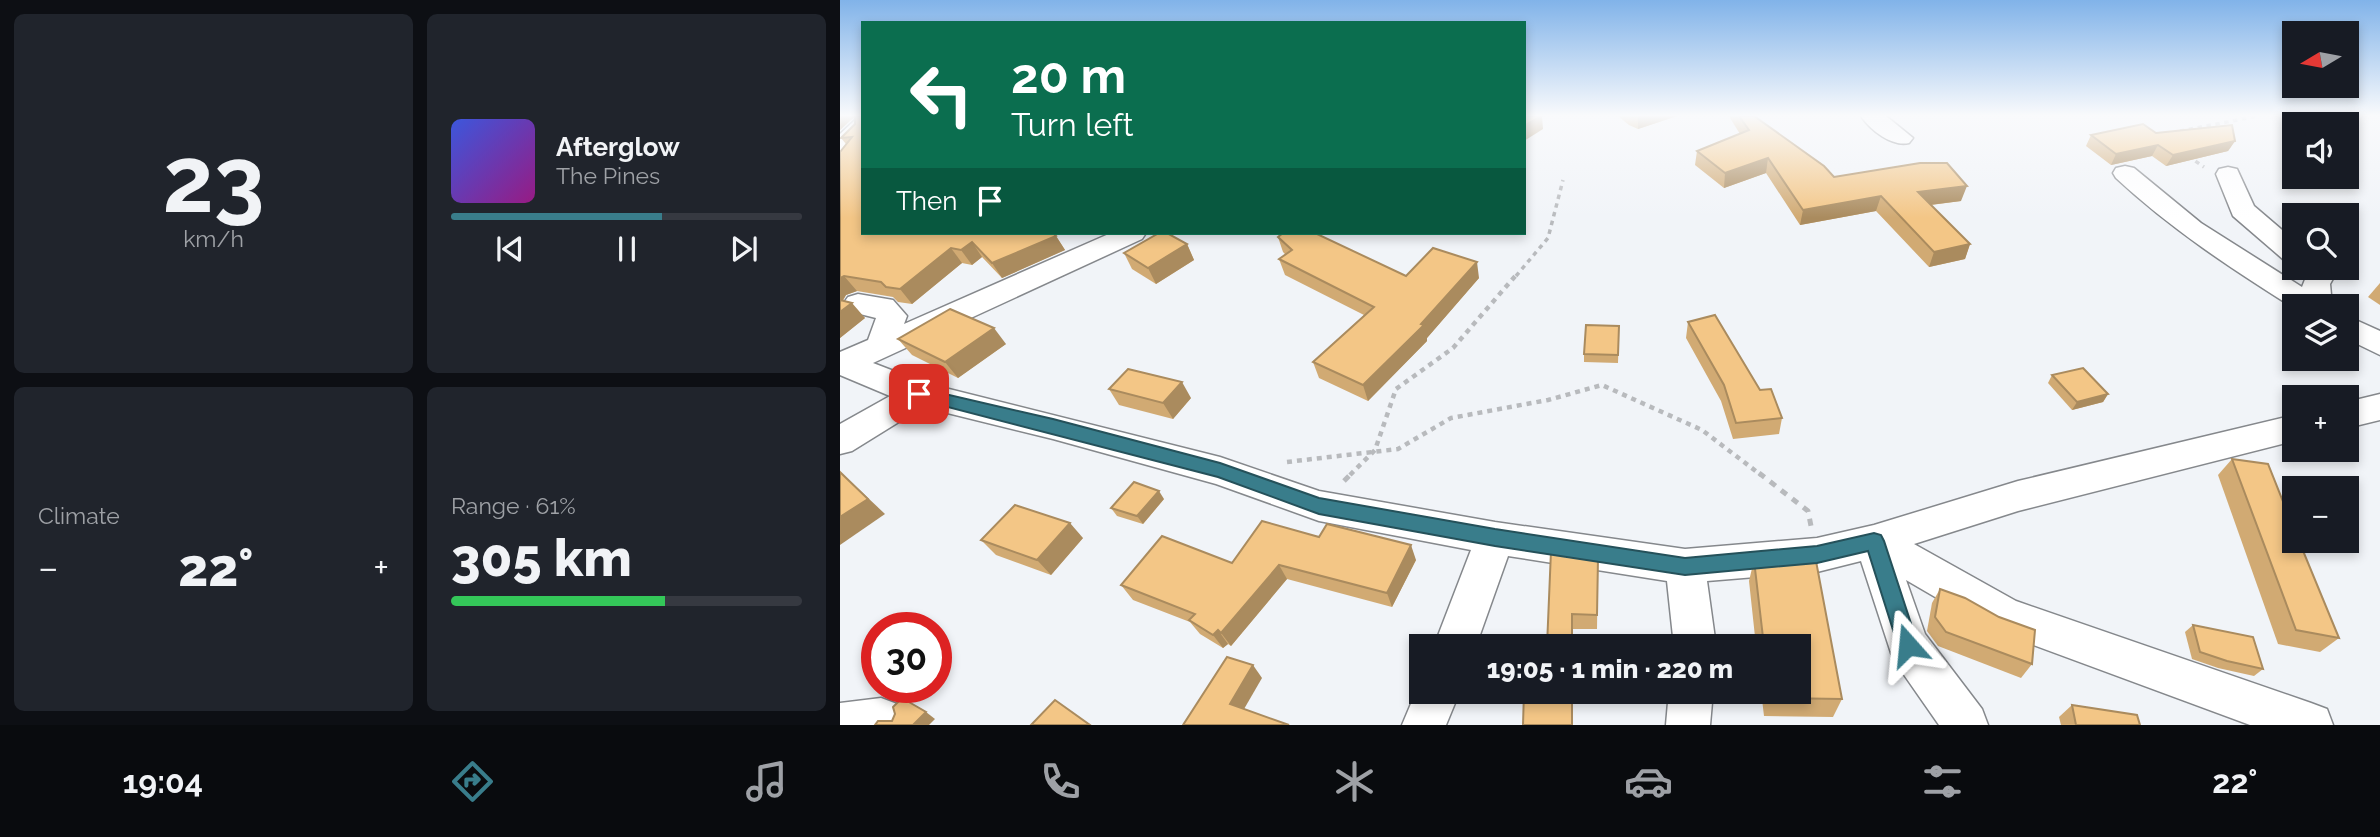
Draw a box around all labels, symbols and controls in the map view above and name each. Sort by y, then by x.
north arrow [2282,21,2359,98]
map controls [2282,21,2359,553]
text: 20 m [1011,47,1126,104]
icon: left [896,49,987,140]
text: Turn left [1011,106,1133,143]
button: sound [2282,112,2359,189]
text: 23 [162,126,265,233]
text: Afterglow [556,132,680,162]
text: The Pines [556,162,660,189]
icon: arrive [971,182,1009,220]
text: Then [896,186,957,216]
button: search [2282,203,2359,280]
text: km/h [183,225,244,252]
icon: previous [491,230,529,268]
icon: pause [608,230,646,268]
icon: next [725,230,763,268]
button: layers [2282,294,2359,371]
pin [889,364,949,424]
icon: arrive [900,375,938,413]
button: + [2282,385,2359,462]
button: − [2282,476,2359,553]
text: Range · 61% [451,492,576,519]
text: Climate [38,502,120,529]
text: 305 km [451,527,632,588]
text: 22° [178,537,254,598]
text: − [38,545,58,590]
text: + [373,545,389,590]
position arrow [1871,608,1945,682]
speed limit sign: 30 [861,612,952,703]
text: 19:05 · 1 min · 220 m [1487,654,1733,684]
icon: directions [448,757,497,806]
icon: music [742,757,791,806]
icon: phone [1036,757,1085,806]
icon: climate [1330,757,1379,806]
icon: car [1624,757,1673,806]
icon: filters [1918,757,1967,806]
text: 19:04 [123,763,203,800]
text: 22° [2212,763,2257,800]

